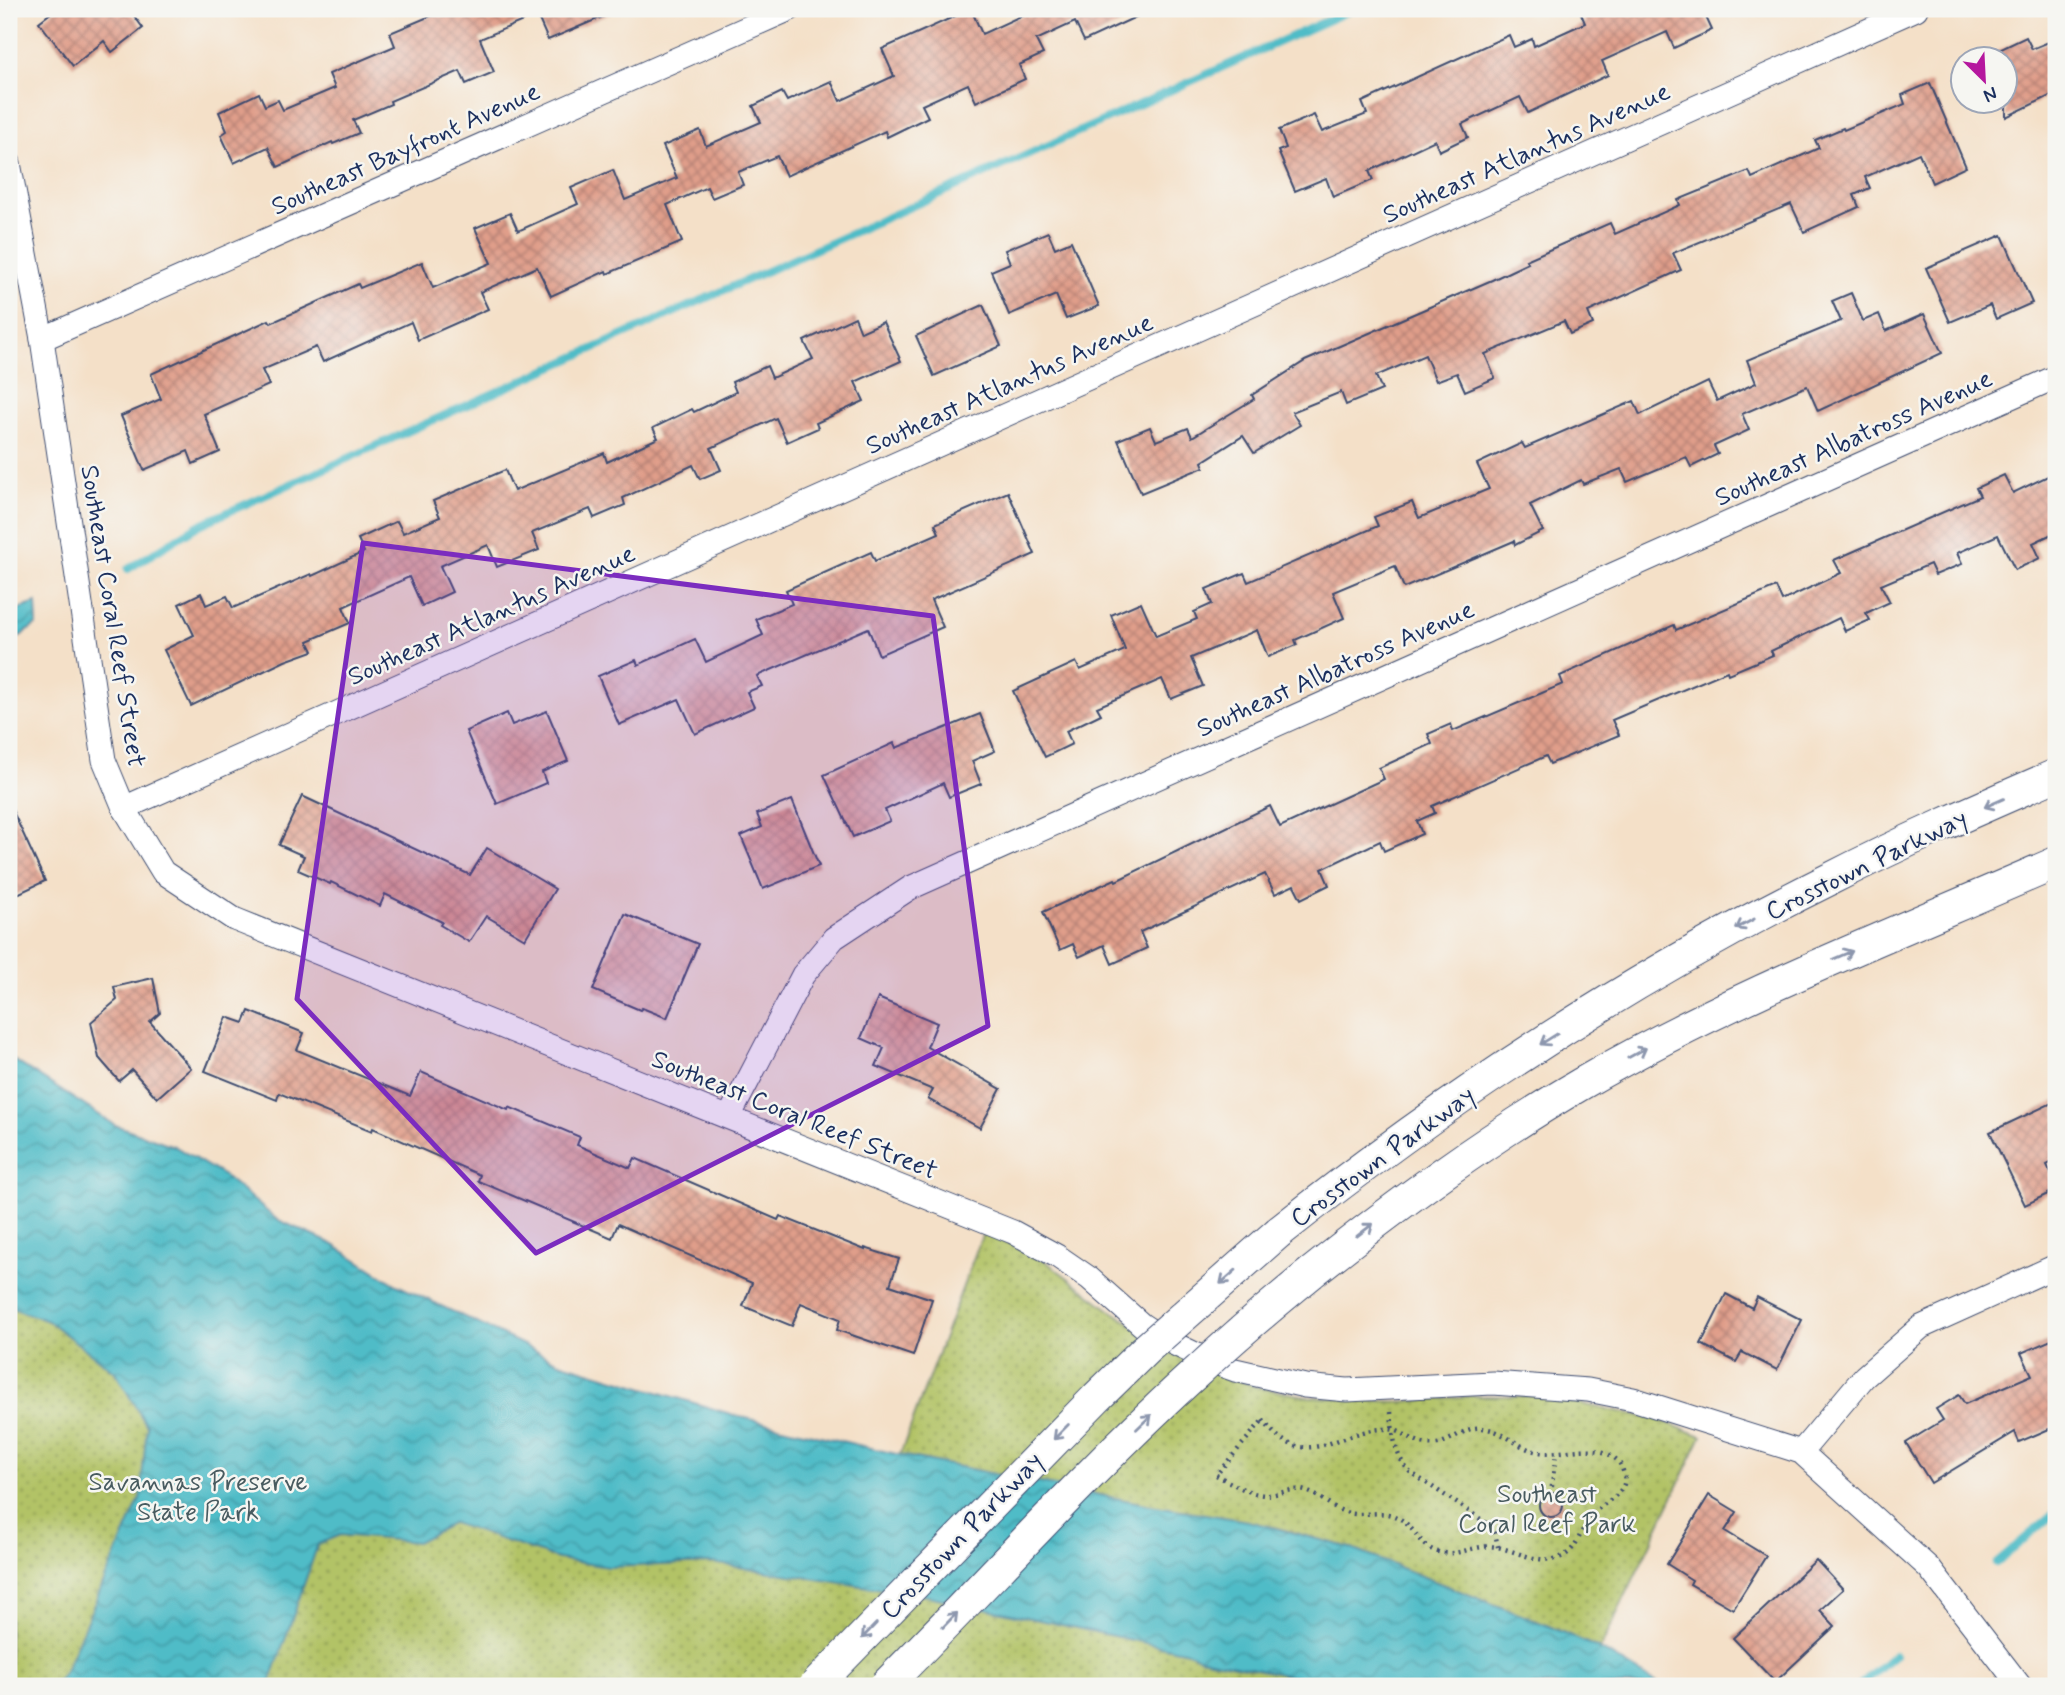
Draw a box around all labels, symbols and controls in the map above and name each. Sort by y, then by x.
north arrow [1950,46,2020,116]
street label: Southeast Bayfront Avenue [266,75,546,224]
street label: Southeast Atlantus Avenue [1378,75,1676,233]
text: N [1979,80,2001,108]
street label: Southeast Atlantus Avenue [861,306,1159,464]
street label: Southeast Albatross Avenue [1710,362,1998,515]
street label: Southeast Coral Reef Street [71,463,153,770]
street label: Southeast Atlantus Avenue [343,537,641,695]
street label: Southeast Albatross Avenue [1192,593,1480,746]
one-way arrow [1984,797,2005,810]
street label: Crosstown Parkway [1760,802,1973,929]
one-way arrow [1736,917,1756,931]
one-way arrow [1831,948,1853,961]
one-way arrow [1540,1032,1560,1046]
street label: Southeast Coral Reef Street [646,1043,942,1189]
one-way arrow [1627,1046,1647,1060]
street label: Crosstown Parkway [1284,1079,1482,1236]
one-way arrow [1355,1223,1374,1238]
one-way arrow [1219,1269,1237,1285]
one-way arrow [1135,1414,1152,1431]
one-way arrow [1053,1424,1070,1441]
street label: Crosstown Parkway [874,1445,1051,1627]
park label: Savannas Preserve State Park [88,1466,308,1530]
park label: Southeast Coral Reef Park [1458,1478,1636,1542]
one-way arrow [942,1612,959,1629]
one-way arrow [860,1622,877,1639]

